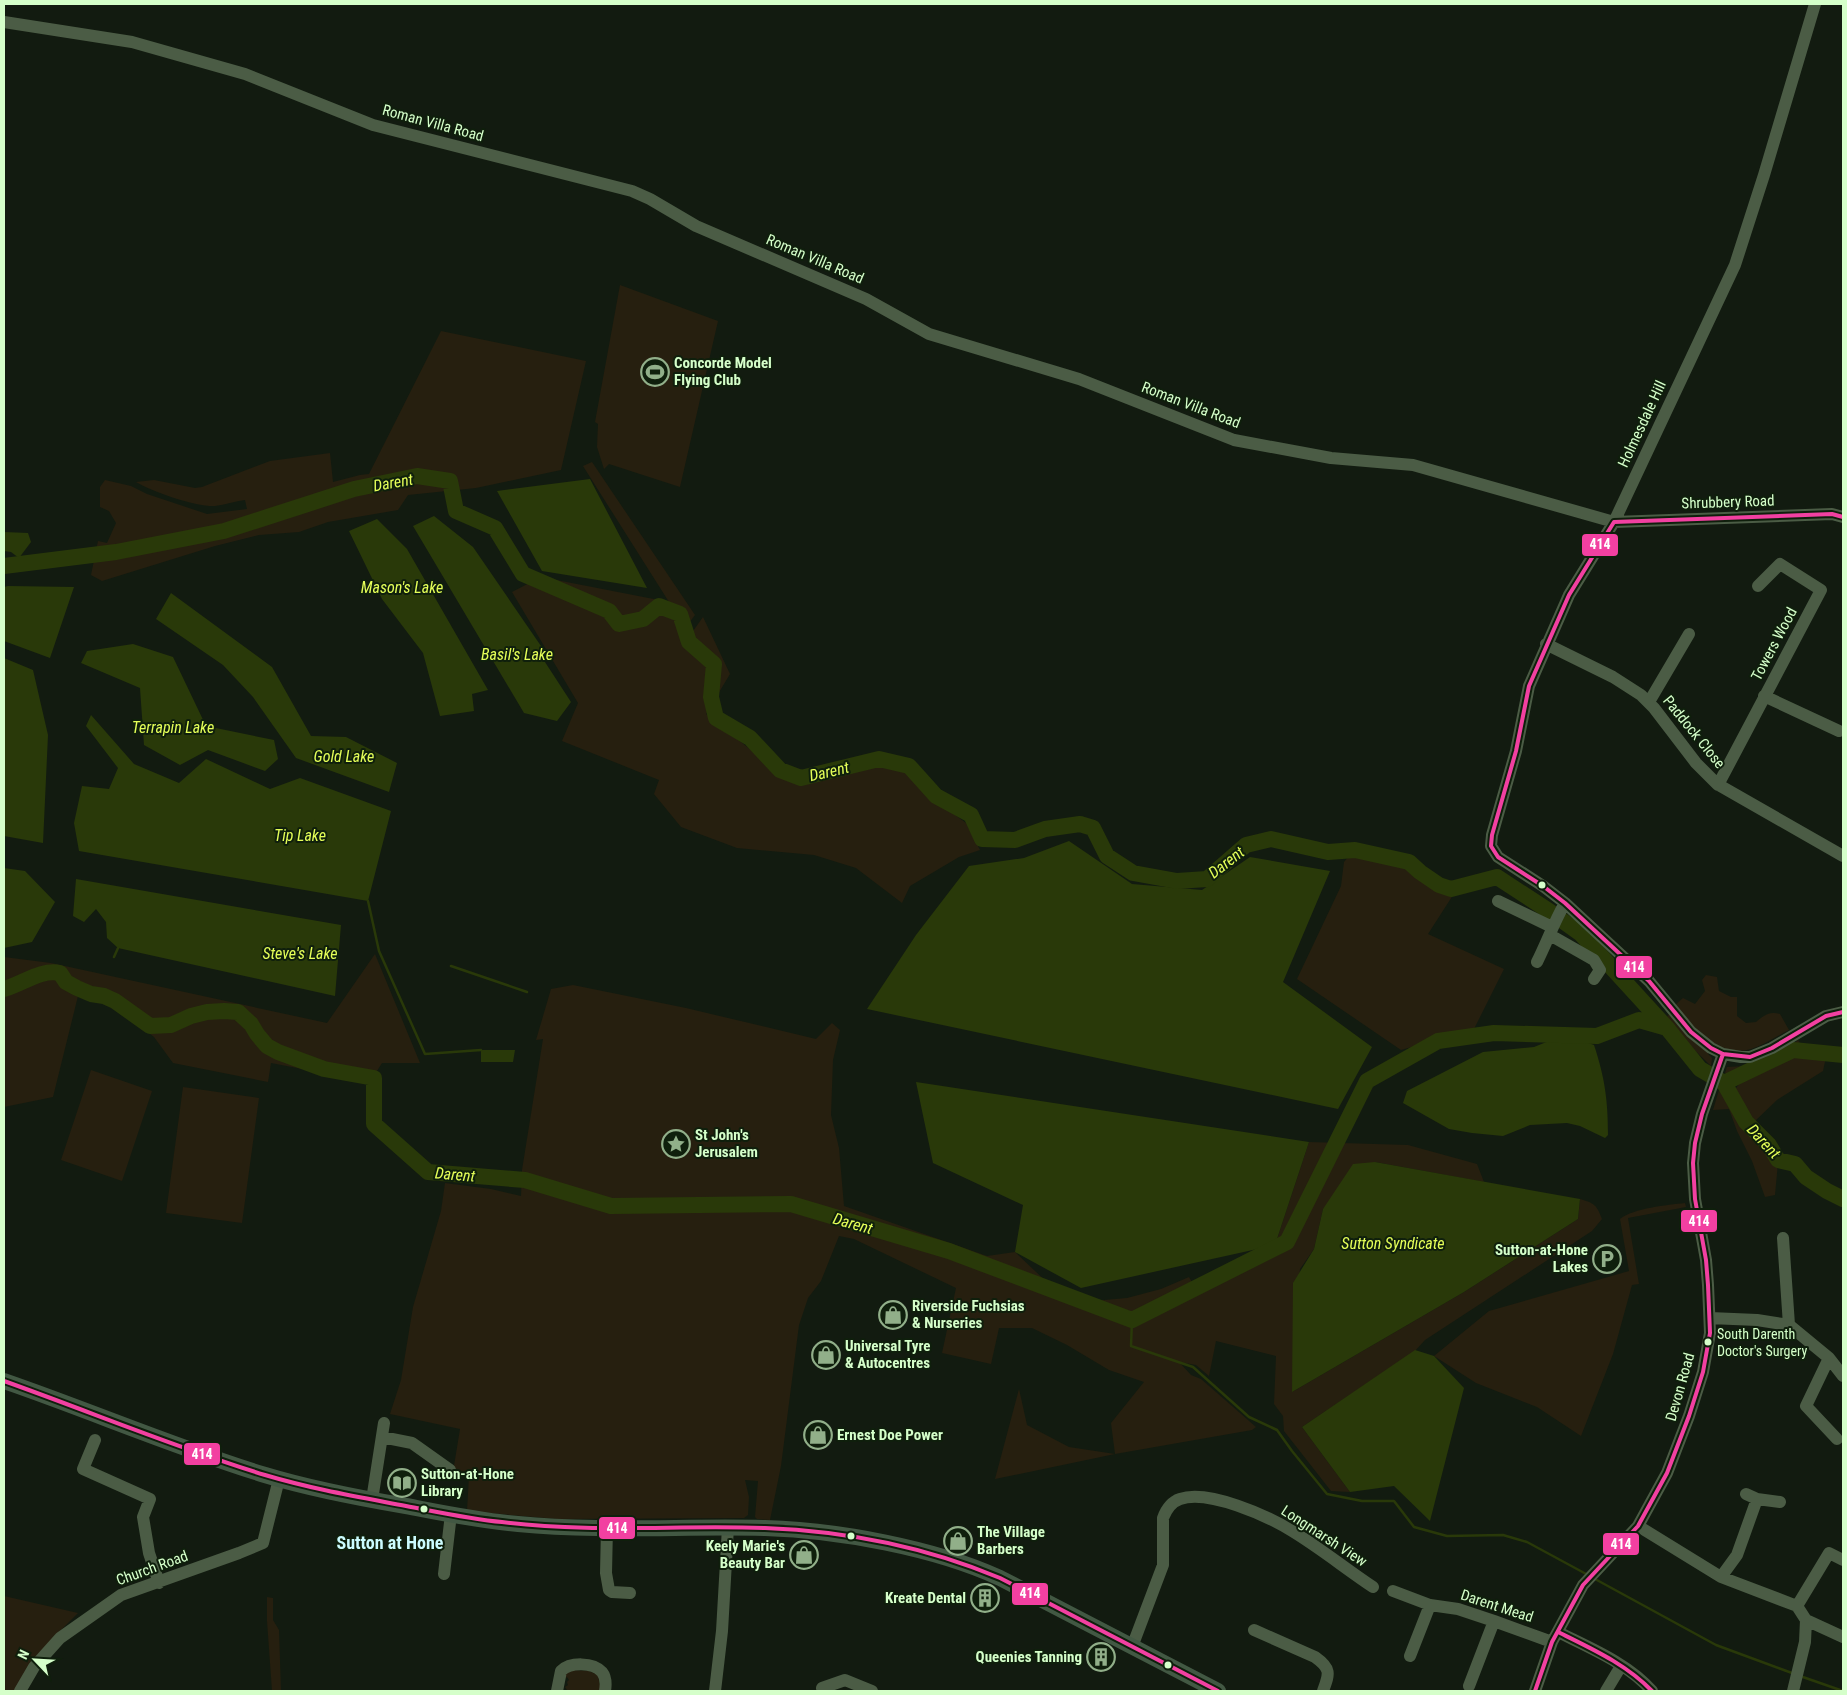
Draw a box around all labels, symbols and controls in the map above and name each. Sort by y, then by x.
street label: Roman Villa Road [380,101,486,145]
street label: Roman Villa Road [764,230,866,288]
place label: Concorde Model Flying Club [674,354,772,389]
sports icon: Concorde Model Flying Club [640,357,670,387]
street label: Roman Villa Road [1139,378,1243,432]
street label: Holmesdale Hill [1614,378,1670,470]
water label: Darent [372,470,415,495]
street label: Shrubbery Road [1681,491,1775,513]
line badge: 414 [1581,533,1619,557]
text: 414 [1589,536,1611,552]
water label: Mason's Lake [361,578,443,597]
street label: Towers Wood [1747,604,1801,684]
water label: Basil's Lake [481,645,553,664]
street label: Paddock Close [1659,692,1729,772]
water label: Terrapin Lake [132,718,214,737]
water label: Gold Lake [314,747,374,766]
water label: Darent [807,758,851,785]
water label: Tip Lake [274,826,326,845]
water label: Darent [1205,842,1248,882]
unlabelled marker [1537,880,1547,890]
water label: Steve's Lake [262,944,338,963]
line badge: 414 [1615,955,1653,979]
text: 414 [1623,959,1645,975]
water label: Darent [1743,1120,1785,1163]
place label: St John's Jerusalem [695,1126,758,1161]
place icon: St John's Jerusalem [661,1129,691,1159]
water label: Darent [434,1163,476,1186]
water label: Darent [831,1209,875,1238]
line badge: 414 [1680,1209,1718,1233]
text: 414 [1688,1213,1710,1229]
water label: Sutton Syndicate [1341,1234,1445,1253]
place label: Sutton-at-Hone Lakes [1495,1241,1588,1276]
parking icon: Sutton-at-Hone Lakes [1592,1244,1622,1274]
place label: Riverside Fuchsias & Nurseries [912,1297,1025,1332]
shop icon: Riverside Fuchsias & Nurseries [878,1300,908,1330]
place label: South Darenth Doctor's Surgery [1717,1326,1807,1359]
place label: Universal Tyre & Autocentres [845,1337,930,1372]
marker: South Darenth Doctor's Surgery [1703,1337,1713,1347]
shop icon: Universal Tyre & Autocentres [811,1340,841,1370]
street label: Devon Road [1662,1351,1698,1423]
shop icon: Ernest Doe Power [803,1420,833,1450]
place label: Ernest Doe Power [837,1426,943,1444]
line badge: 414 [183,1442,221,1466]
text: 414 [191,1446,213,1462]
place label: Sutton-at-Hone Library [421,1465,514,1500]
library icon: Sutton-at-Hone Library [387,1468,417,1498]
street label: Longmarsh View [1278,1502,1370,1571]
unlabelled marker [419,1504,429,1514]
line badge: 414 [598,1516,636,1540]
text: 414 [606,1520,628,1536]
place label: The Village Barbers [977,1523,1045,1558]
shop icon: The Village Barbers [943,1526,973,1556]
unlabelled marker [846,1531,856,1541]
district label: Sutton at Hone [337,1532,444,1553]
line badge: 414 [1602,1532,1640,1556]
text: 414 [1610,1536,1632,1552]
place label: Keely Marie's Beauty Bar [706,1537,785,1572]
shop icon: Keely Marie's Beauty Bar [789,1540,819,1570]
street label: Church Road [114,1547,190,1589]
line badge: 414 [1011,1582,1049,1606]
building icon: Kreate Dental [970,1583,1000,1613]
text: 414 [1019,1585,1041,1601]
street label: Darent Mead [1458,1586,1536,1626]
place label: Kreate Dental [885,1589,966,1607]
north arrow [10,1635,60,1685]
building icon: Queenies Tanning [1086,1642,1116,1672]
text: N [14,1647,32,1662]
place label: Queenies Tanning [976,1648,1082,1666]
unlabelled marker [1163,1660,1173,1670]

